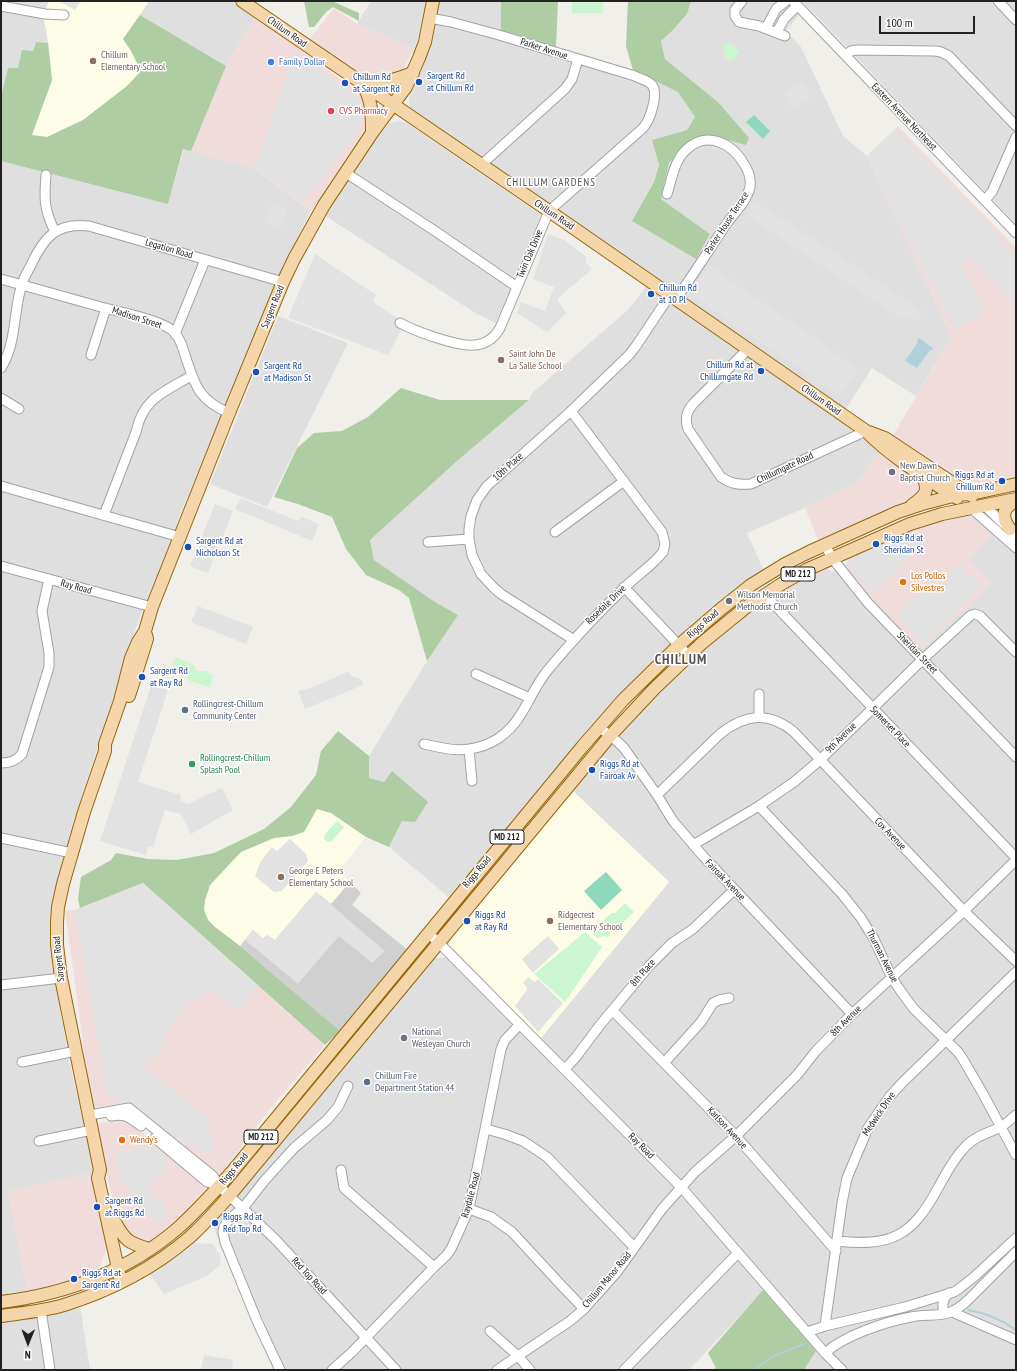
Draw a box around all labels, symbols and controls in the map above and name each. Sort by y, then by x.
scale bar [881,8,977,34]
street label: Chillum Road [265,14,309,50]
text: 100 m [886,15,913,30]
street label: Parker Avenue [519,36,569,62]
place label: Chillum Elementary School [101,49,165,72]
marker: Chillum Elementary School [88,56,98,66]
place label: Family Dollar [279,56,325,68]
marker: Family Dollar [266,57,276,67]
place label: Sargent Rd at Chillum Rd [427,70,474,94]
place label: Chillum Rd at Sargent Rd [353,71,400,94]
marker: Sargent Rd at Chillum Rd [414,77,424,87]
marker: Chillum Rd at Sargent Rd [340,78,350,88]
street label: Eastern Avenue Northeast [869,81,939,153]
place label: CVS Pharmacy [339,105,388,117]
marker: CVS Pharmacy [326,106,336,116]
district label: CHILLUM GARDENS [506,176,596,190]
street label: Parker House Terrace [702,190,752,256]
street label: Chillum Road [532,197,576,233]
street label: Twin Oak Drive [514,228,546,280]
street label: Legation Road [144,236,194,262]
place label: Chillum Rd at 10 Pl [659,282,697,306]
street label: Sargent Road [259,284,287,330]
marker: Chillum Rd at 10 Pl [646,289,656,299]
street label: Madison Street [111,304,163,332]
place label: Saint John De La Salle School [509,348,562,372]
marker: Saint John De La Salle School [496,355,506,365]
place label: Chillum Rd at Chillumgate Rd [700,359,753,382]
place label: Sargent Rd at Madison St [264,360,311,384]
marker: Chillum Rd at Chillumgate Rd [756,366,766,376]
marker: Sargent Rd at Madison St [251,367,261,377]
street label: Chillum Road [799,382,843,418]
street label: 10th Place [490,450,526,484]
street label: Chillumgate Road [755,450,815,486]
place label: New Dawn Baptist Church [900,460,950,484]
marker: New Dawn Baptist Church [887,467,897,477]
place label: Riggs Rd at Chillum Rd [955,469,994,492]
marker: Riggs Rd at Chillum Rd [997,476,1007,486]
place label: Riggs Rd at Sheridan St [884,532,924,556]
place label: Sargent Rd at Nicholson St [196,535,243,558]
marker: Riggs Rd at Sheridan St [871,539,881,549]
marker: Sargent Rd at Nicholson St [183,542,193,552]
road number: MD 212 [781,567,815,581]
place label: Los Pollos Silvestres [911,570,945,594]
street label: Ray Road [59,577,93,597]
marker: Los Pollos Silvestres [898,577,908,587]
street label: Rosedale Drive [583,583,629,627]
place label: Wilson Memorial Methodist Church [737,589,798,612]
marker: Wilson Memorial Methodist Church [724,596,734,606]
street label: Riggs Road [685,607,721,641]
street label: Sheridan Street [894,630,940,676]
district label: CHILLUM [655,652,707,668]
place label: Sargent Rd at Ray Rd [150,665,188,688]
marker: Sargent Rd at Ray Rd [137,672,147,682]
place label: Rollingcrest-Chillum Community Center [193,698,263,722]
street label: Somerset Place [867,704,913,750]
marker: Rollingcrest-Chillum Community Center [180,705,190,715]
street label: 9th Avenue [823,720,859,756]
place label: Rollingcrest-Chillum Splash Pool [200,752,270,776]
place label: Riggs Rd at Fairoak Av [600,758,639,782]
marker: Rollingcrest-Chillum Splash Pool [187,759,197,769]
marker: Riggs Rd at Fairoak Av [587,765,597,775]
street label: Cox Avenue [872,815,908,853]
road number: MD 212 [490,830,524,844]
street label: Riggs Road [460,854,494,890]
street label: Fairoak Avenue [702,857,748,903]
place label: George E Peters Elementary School [289,865,353,888]
marker: George E Peters Elementary School [276,872,286,882]
place label: Riggs Rd at Ray Rd [475,909,508,932]
place label: Ridgecrest Elementary School [558,909,622,932]
marker: Riggs Rd at Ray Rd [462,916,472,926]
marker: Ridgecrest Elementary School [545,916,555,926]
street label: Thurman Avenue [863,927,901,985]
street label: Sargent Road [51,936,67,982]
street label: 8th Place [628,957,658,989]
street label: 8th Avenue [828,1003,864,1039]
place label: National Wesleyan Church [412,1026,470,1050]
marker: National Wesleyan Church [399,1033,409,1043]
place label: Chillum Fire Department Station 44 [375,1070,454,1094]
marker: Chillum Fire Department Station 44 [362,1077,372,1087]
street label: Medwick Drive [860,1090,898,1138]
street label: Karlson Avenue [704,1104,750,1152]
road number: MD 212 [244,1130,278,1144]
street label: Ray Road [626,1131,656,1161]
place label: Wendy's [130,1134,158,1146]
marker: Wendy's [117,1135,127,1145]
street label: Riggs Road [217,1151,251,1187]
street label: Raydale Road [459,1171,483,1219]
place label: Sargent Rd at Riggs Rd [105,1195,144,1218]
marker: Sargent Rd at Riggs Rd [92,1202,102,1212]
place label: Riggs Rd at Red Top Rd [223,1211,262,1234]
marker: Riggs Rd at Red Top Rd [210,1218,220,1228]
street label: Chillum Manor Road [580,1249,634,1311]
street label: Red Top Road [289,1255,329,1297]
place label: Riggs Rd at Sargent Rd [82,1267,121,1290]
marker: Riggs Rd at Sargent Rd [69,1274,79,1284]
north arrow [8,1323,48,1363]
text: N [25,1348,31,1362]

